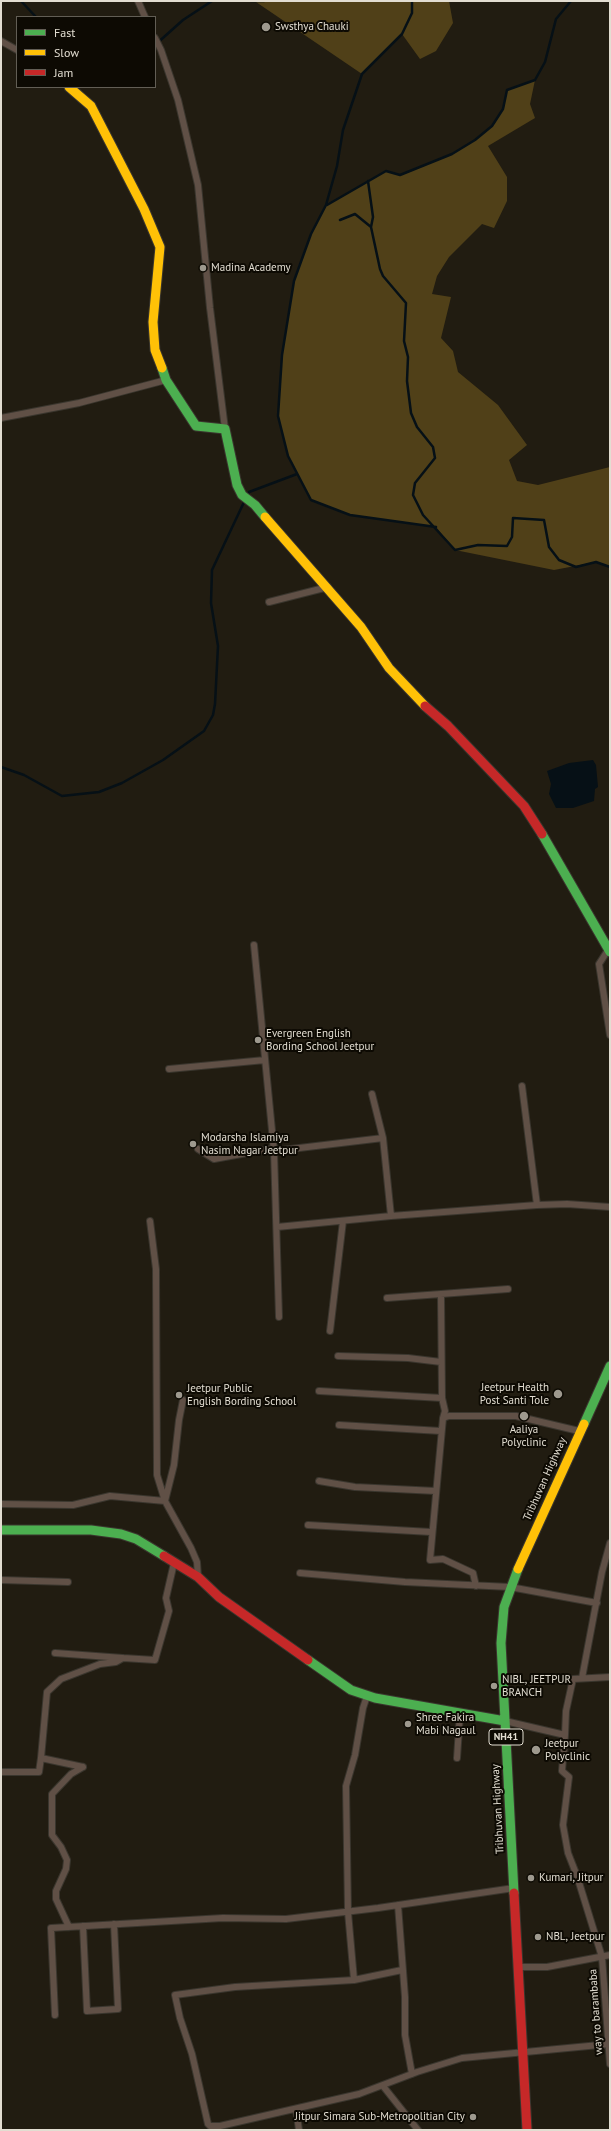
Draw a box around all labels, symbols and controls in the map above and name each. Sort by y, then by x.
legend [16,16,156,88]
place label: Swsthya Chauki [275,20,349,34]
marker: Swsthya Chauki [260,21,272,33]
text: Fast [54,25,75,40]
text: Slow [54,45,79,60]
text: Jam [54,65,73,80]
place label: Madina Academy [211,261,291,275]
marker: Madina Academy [198,263,208,273]
place label: Evergreen English Bording School Jeetpur [266,1027,374,1053]
marker: Evergreen English Bording School Jeetpur [253,1035,263,1045]
place label: Modarsha Islamiya Nasim Nagar Jeetpur [201,1131,298,1157]
marker: Modarsha Islamiya Nasim Nagar Jeetpur [188,1139,198,1149]
place label: Jeetpur Health Post Santi Tole [480,1381,549,1407]
place label: Jeetpur Public English Bording School [187,1382,296,1408]
marker: Jeetpur Health Post Santi Tole [552,1388,564,1400]
marker: Jeetpur Public English Bording School [174,1390,184,1400]
marker: Aaliya Polyclinic [518,1410,530,1422]
place label: Aaliya Polyclinic [502,1423,546,1449]
street label: Tribhuvan Highway [521,1435,569,1523]
place label: NIBL, JEETPUR BRANCH [502,1673,571,1699]
marker: NIBL, JEETPUR BRANCH [489,1681,499,1691]
place label: Shree Fakira Mabi Nagaul [416,1711,475,1737]
marker: Shree Fakira Mabi Nagaul [403,1719,413,1729]
road number: NH41 [489,1729,523,1745]
place label: Jeetpur Polyclinic [545,1737,590,1763]
marker: Jeetpur Polyclinic [530,1744,542,1756]
street label: Tribhuvan Highway [489,1764,507,1854]
place label: Kumari, Jitpur [539,1871,603,1885]
marker: Kumari, Jitpur [526,1873,536,1883]
place label: NBL, Jeetpur [546,1930,605,1944]
marker: NBL, Jeetpur [533,1932,543,1942]
street label: way to barambaba [586,1968,606,2056]
place label: Jitpur Simara Sub-Metropolitian City [295,2110,465,2124]
marker: Jitpur Simara Sub-Metropolitian City [468,2112,478,2122]

